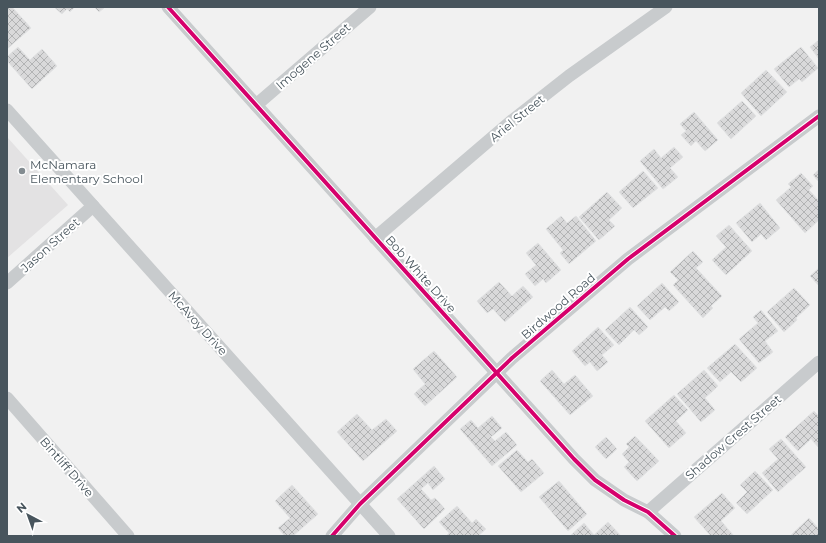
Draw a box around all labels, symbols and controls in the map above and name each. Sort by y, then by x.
street label: Imogene Street [273,19,354,93]
street label: Ariel Street [486,91,548,145]
place label: McNamara Elementary School [30,157,143,186]
marker: McNamara Elementary School [17,166,27,176]
street label: Jason Street [17,215,83,276]
street label: Bob White Drive [382,232,460,316]
street label: Birdwood Road [518,270,598,342]
street label: McAvoy Drive [165,288,231,358]
street label: Shadow Crest Street [682,391,784,483]
street label: Bintliff Drive [37,434,97,500]
north arrow [8,495,48,535]
text: N [13,499,29,516]

